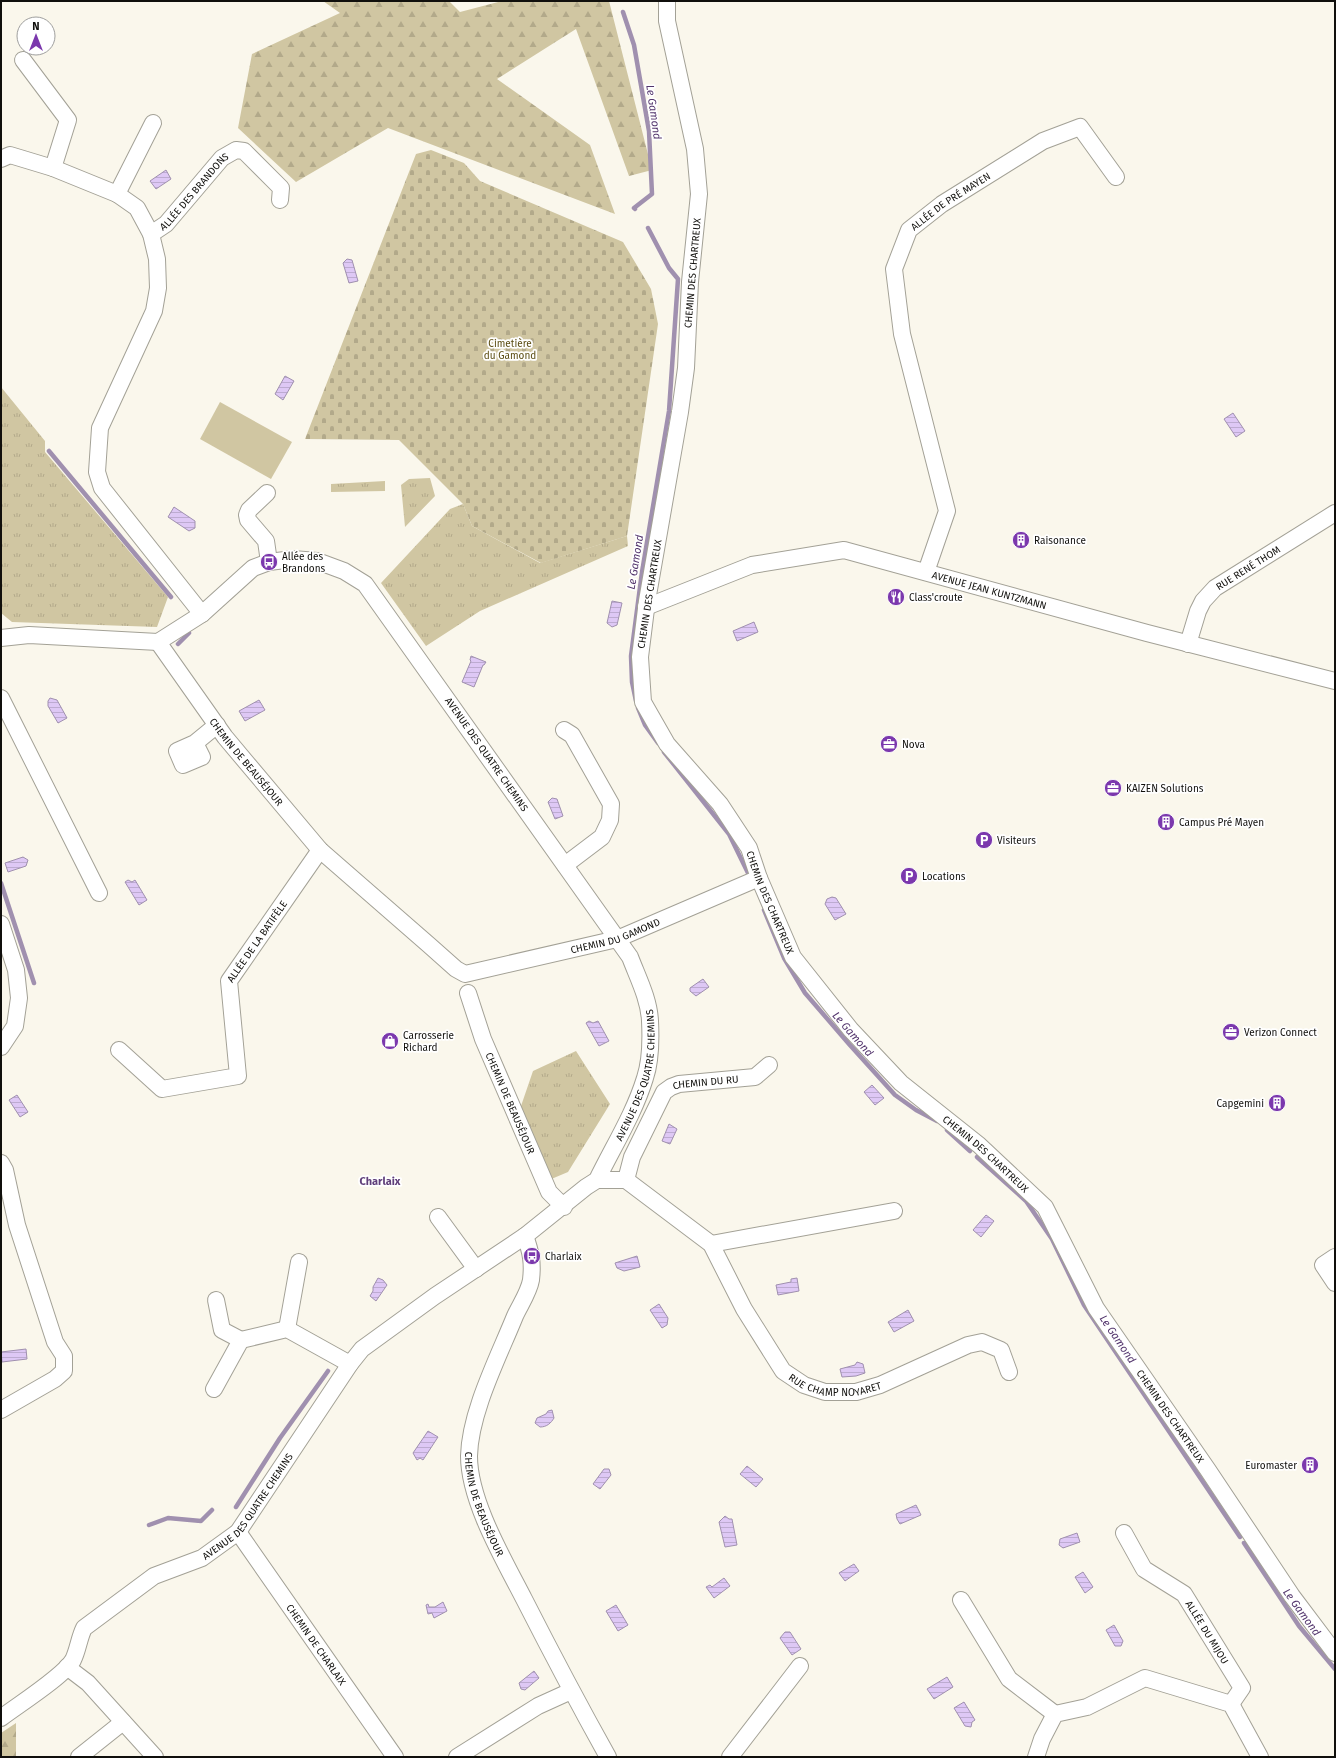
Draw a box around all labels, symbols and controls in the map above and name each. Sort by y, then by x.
north arrow [16,16,56,56]
text: N [32,20,40,33]
water label: Le Gamond [643,84,664,141]
street label: ALLÉE DES BRANDONS [158,150,231,234]
street label: ALLÉE DE PRÉ MAYEN [909,170,993,233]
street label: CHEMIN DES CHARTREUX [682,217,704,329]
park label: Cimetière du Gamond [484,338,536,362]
building icon: Raisonance [1011,530,1031,550]
water label: Le Gamond [625,533,646,590]
place label: Raisonance [1034,535,1086,547]
street label: CHEMIN DES CHARTREUX [635,538,665,650]
street label: RUE RENÉ THOM [1214,544,1283,593]
place label: Allée des Brandons [282,551,326,575]
bus stop icon: Allée des Brandons [259,552,279,572]
street label: AVENUE JEAN KUNTZMANN [931,569,1048,612]
restaurant icon: Class'croute [886,587,906,607]
place label: Class'croute [909,592,963,604]
street label: AVENUE DES QUATRE CHEMINS [442,695,531,814]
street label: CHEMIN DE BEAUSÉJOUR [207,716,285,809]
office icon: Nova [879,734,899,754]
place label: Nova [902,739,925,751]
office icon: KAIZEN Solutions [1103,778,1123,798]
place label: KAIZEN Solutions [1126,783,1204,795]
building icon: Campus Pré Mayen [1156,812,1176,832]
place label: Campus Pré Mayen [1179,817,1264,829]
parking icon: Visiteurs [974,830,994,850]
place label: Visiteurs [997,835,1036,847]
street label: CHEMIN DES CHARTREUX [743,849,796,957]
parking icon: Locations [899,866,919,886]
place label: Locations [922,871,966,883]
street label: ALLÉE DE LA BATIFÈLE [225,899,290,985]
street label: CHEMIN DU GAMOND [569,916,662,957]
street label: AVENUE DES QUATRE CHEMINS [613,1008,658,1143]
water label: Le Gamond [830,1009,876,1060]
office icon: Verizon Connect [1221,1022,1241,1042]
place label: Verizon Connect [1244,1027,1317,1039]
place label: Carrosserie Richard [403,1030,454,1054]
shop icon: Carrosserie Richard [380,1031,400,1051]
street label: CHEMIN DE BEAUSÉJOUR [482,1051,537,1156]
street label: CHEMIN DU RU [671,1074,739,1093]
building icon: Capgemini [1267,1093,1287,1113]
place label: Capgemini [1217,1098,1264,1110]
street label: CHEMIN DES CHARTREUX [940,1114,1031,1196]
district label: Charlaix [360,1175,401,1188]
bus stop icon: Charlaix [522,1246,542,1266]
place label: Charlaix [545,1251,582,1263]
water label: Le Gamond [1097,1313,1139,1366]
street label: CHEMIN DES CHARTREUX [1133,1368,1206,1466]
street label: RUE CHAMP NOYARET [786,1372,884,1399]
street label: AVENUE DES QUATRE CHEMINS [200,1451,296,1563]
street label: CHEMIN DE BEAUSÉJOUR [462,1451,506,1558]
building icon: Euromaster [1300,1455,1320,1475]
place label: Euromaster [1245,1460,1297,1472]
water label: Le Gamond [1280,1586,1323,1639]
street label: ALLÉE DU MIJOU [1183,1599,1231,1666]
street label: CHEMIN DE CHARLAIX [283,1602,348,1688]

